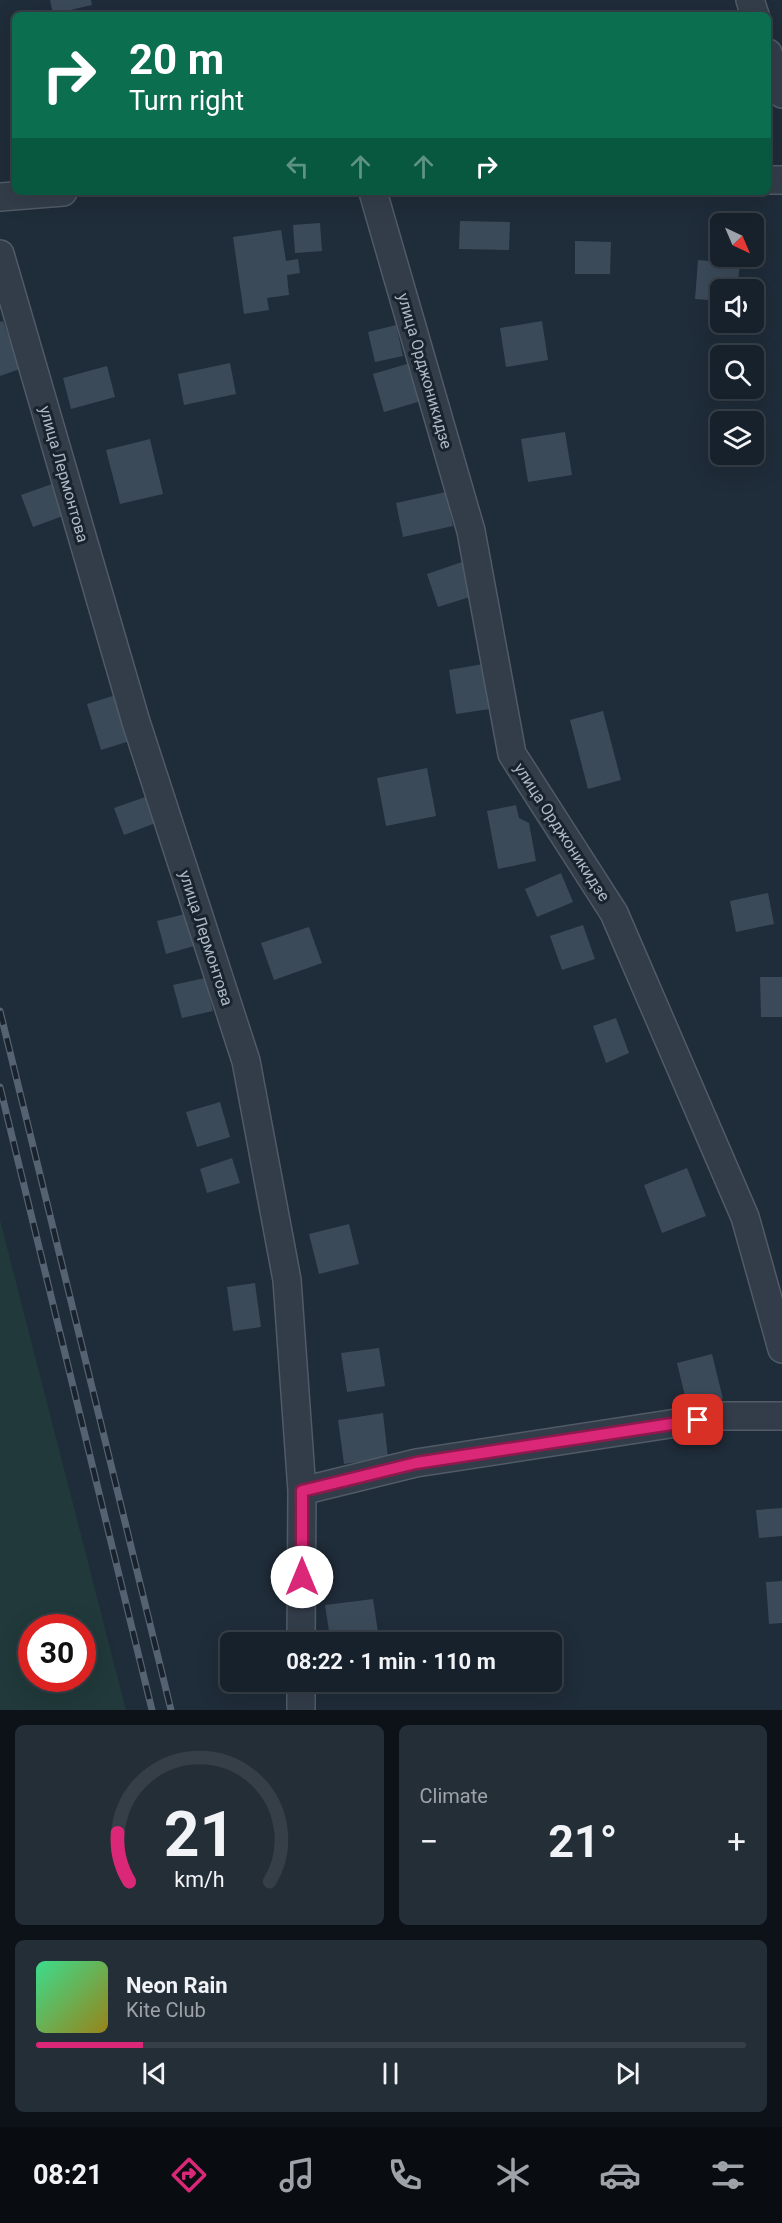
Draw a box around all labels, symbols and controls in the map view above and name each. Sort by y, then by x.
text: 20 m [129,35,224,84]
icon: right [30,36,108,114]
text: Turn right [129,85,244,117]
icon: left [281,150,314,183]
icon: ahead [344,150,377,183]
icon: ahead [407,150,440,183]
icon: right [470,150,503,183]
north arrow [710,213,764,267]
map controls [710,213,764,465]
button: sound [710,279,764,333]
street label: улица Орджоникидзе [394,291,456,451]
button: search [710,345,764,399]
street label: улица Лермонтова [35,403,93,545]
button: layers [710,411,764,465]
street label: улица Орджоникидзе [510,759,614,905]
street label: улица Лермонтова [175,868,237,1008]
pin [672,1394,723,1445]
icon: arrive [681,1403,714,1436]
position arrow [270,1545,334,1609]
speed limit sign: 30 [18,1614,96,1692]
text: 08:22 · 1 min · 110 m [286,1649,496,1674]
text: Climate [420,1784,488,1808]
text: 21 [163,1798,235,1871]
text: 21° [548,1815,617,1868]
text: − [420,1822,438,1861]
text: + [727,1822,746,1861]
text: km/h [174,1867,224,1892]
text: Neon Rain [126,1973,228,1998]
text: Kite Club [126,1998,206,2022]
icon: previous [138,2057,171,2090]
icon: pause [374,2057,407,2090]
icon: next [611,2057,644,2090]
icon: directions [168,2154,210,2196]
icon: music [276,2154,318,2196]
icon: phone [384,2154,426,2196]
icon: climate [492,2154,534,2196]
icon: car [599,2154,641,2196]
icon: filters [707,2154,749,2196]
text: 08:21 [33,2159,102,2191]

